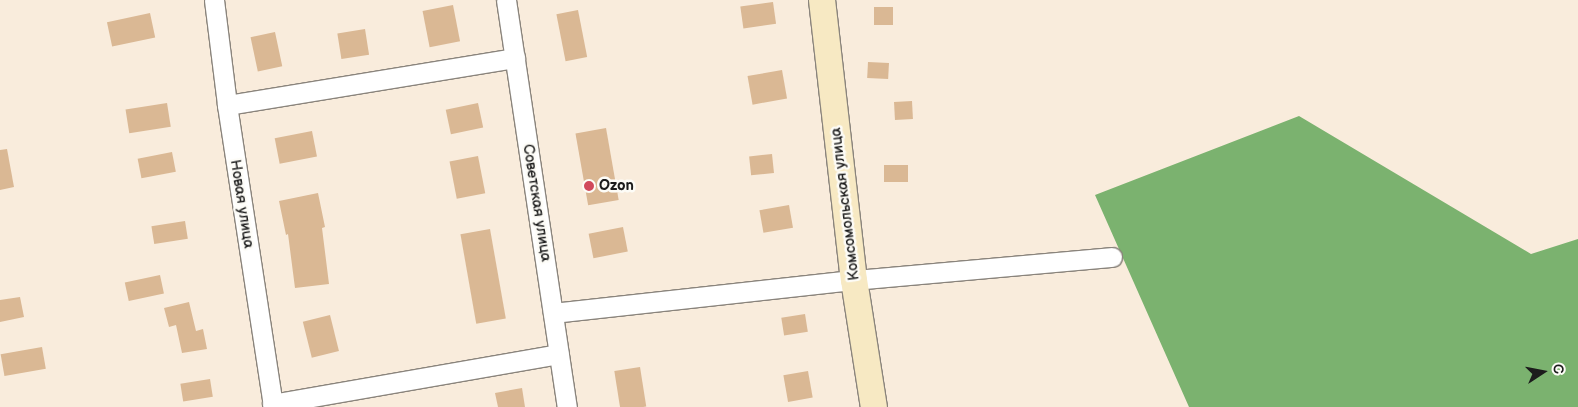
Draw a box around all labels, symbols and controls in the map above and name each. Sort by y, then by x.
street label: Комсомольская улица [827,127,863,281]
street label: Советская улица [519,143,555,263]
street label: Новая улица [226,158,258,250]
place label: Ozon [599,177,634,195]
marker: Ozon [583,180,595,192]
north arrow [1518,347,1568,397]
text: С [1549,363,1567,375]

